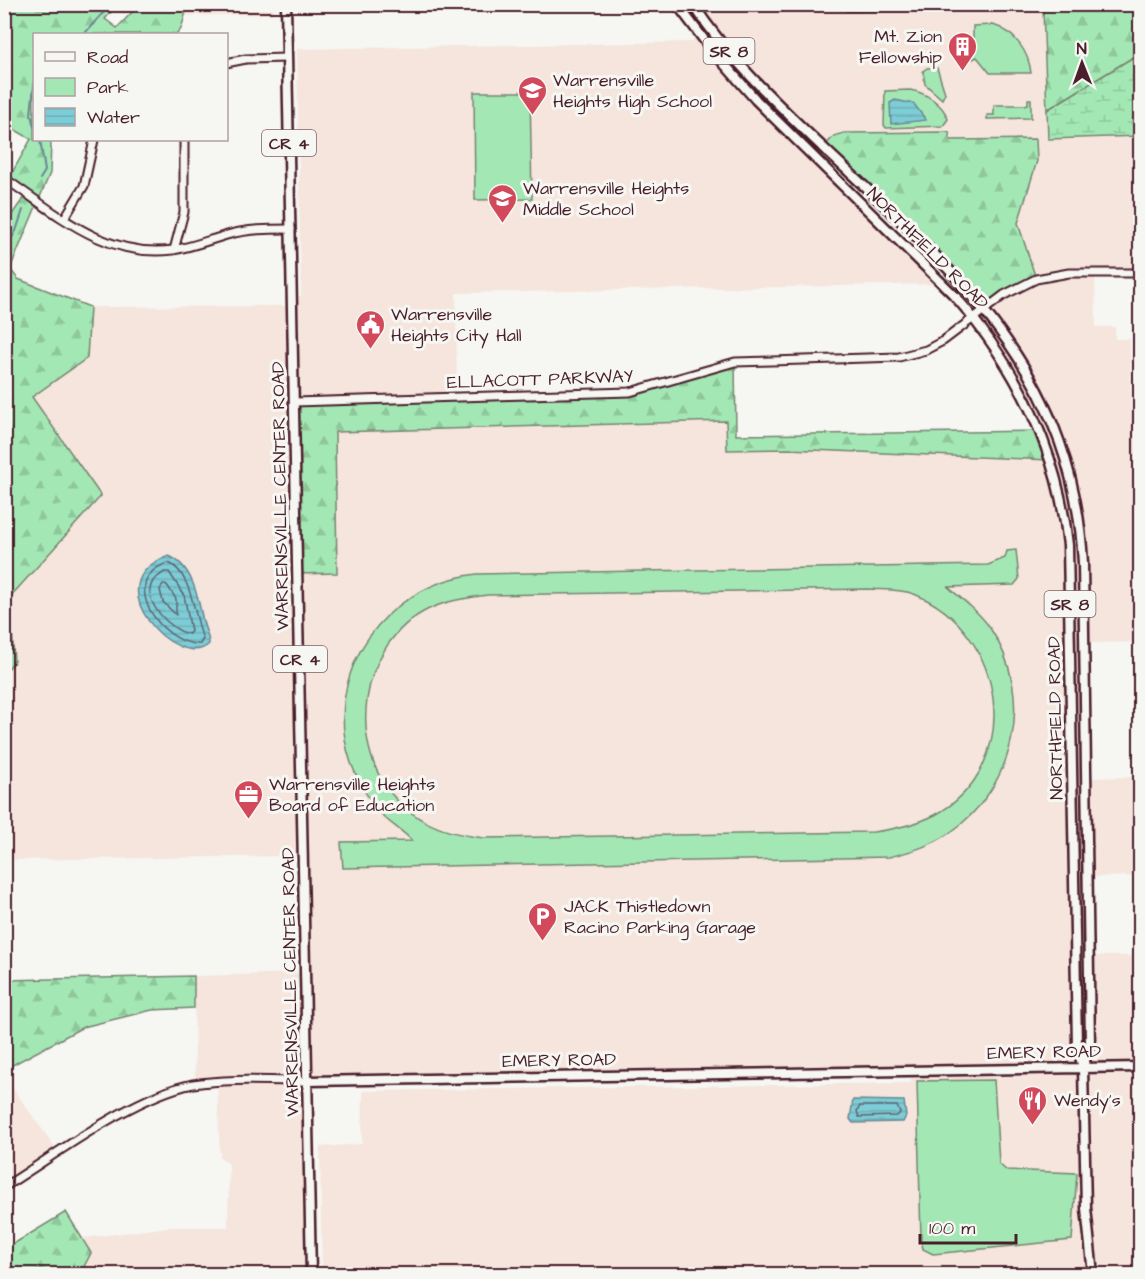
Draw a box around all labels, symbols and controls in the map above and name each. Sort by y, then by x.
place label: Mt. Zion Fellowship [859,24,942,70]
building icon: Mt. Zion Fellowship [947,30,979,72]
legend [33,33,228,141]
north arrow [1052,33,1112,93]
road number: SR 8 [704,38,754,64]
text: N [1077,38,1087,60]
text: Road [87,45,128,70]
place label: Warrensville Heights High School [553,68,712,115]
school or university icon: Warrensville Heights High School [516,74,548,116]
text: Park [87,75,129,100]
text: Water [87,105,140,130]
road number: CR 4 [262,130,316,156]
place label: Warrensville Heights Middle School [523,176,689,222]
school or university icon: Warrensville Heights Middle School [486,182,518,224]
street label: NORTHFIELD ROAD [861,182,995,315]
place label: Warrensville Heights City Hall [391,302,522,349]
public building icon: Warrensville Heights City Hall [354,308,386,350]
street label: WARRENSVILLE CENTER ROAD [266,361,295,631]
street label: ELLACOTT PARKWAY [446,364,634,395]
road number: SR 8 [1044,591,1096,617]
street label: NORTHFIELD ROAD [1042,636,1069,800]
road number: CR 4 [273,646,327,672]
place label: Warrensville Heights Board of Education [269,772,435,818]
office icon: Warrensville Heights Board of Education [232,778,264,820]
street label: WARRENSVILLE CENTER ROAD [276,847,305,1117]
place label: JACK Thistledown Racino Parking Garage [564,894,756,941]
parking icon: JACK Thistledown Racino Parking Garage [527,900,559,942]
street label: EMERY ROAD [987,1039,1102,1066]
street label: EMERY ROAD [502,1047,617,1074]
restaurant icon: Wendy's [1017,1084,1049,1126]
place label: Wendy's [1054,1088,1121,1114]
scale bar [920,1207,1016,1245]
text: 100 m [929,1216,975,1241]

